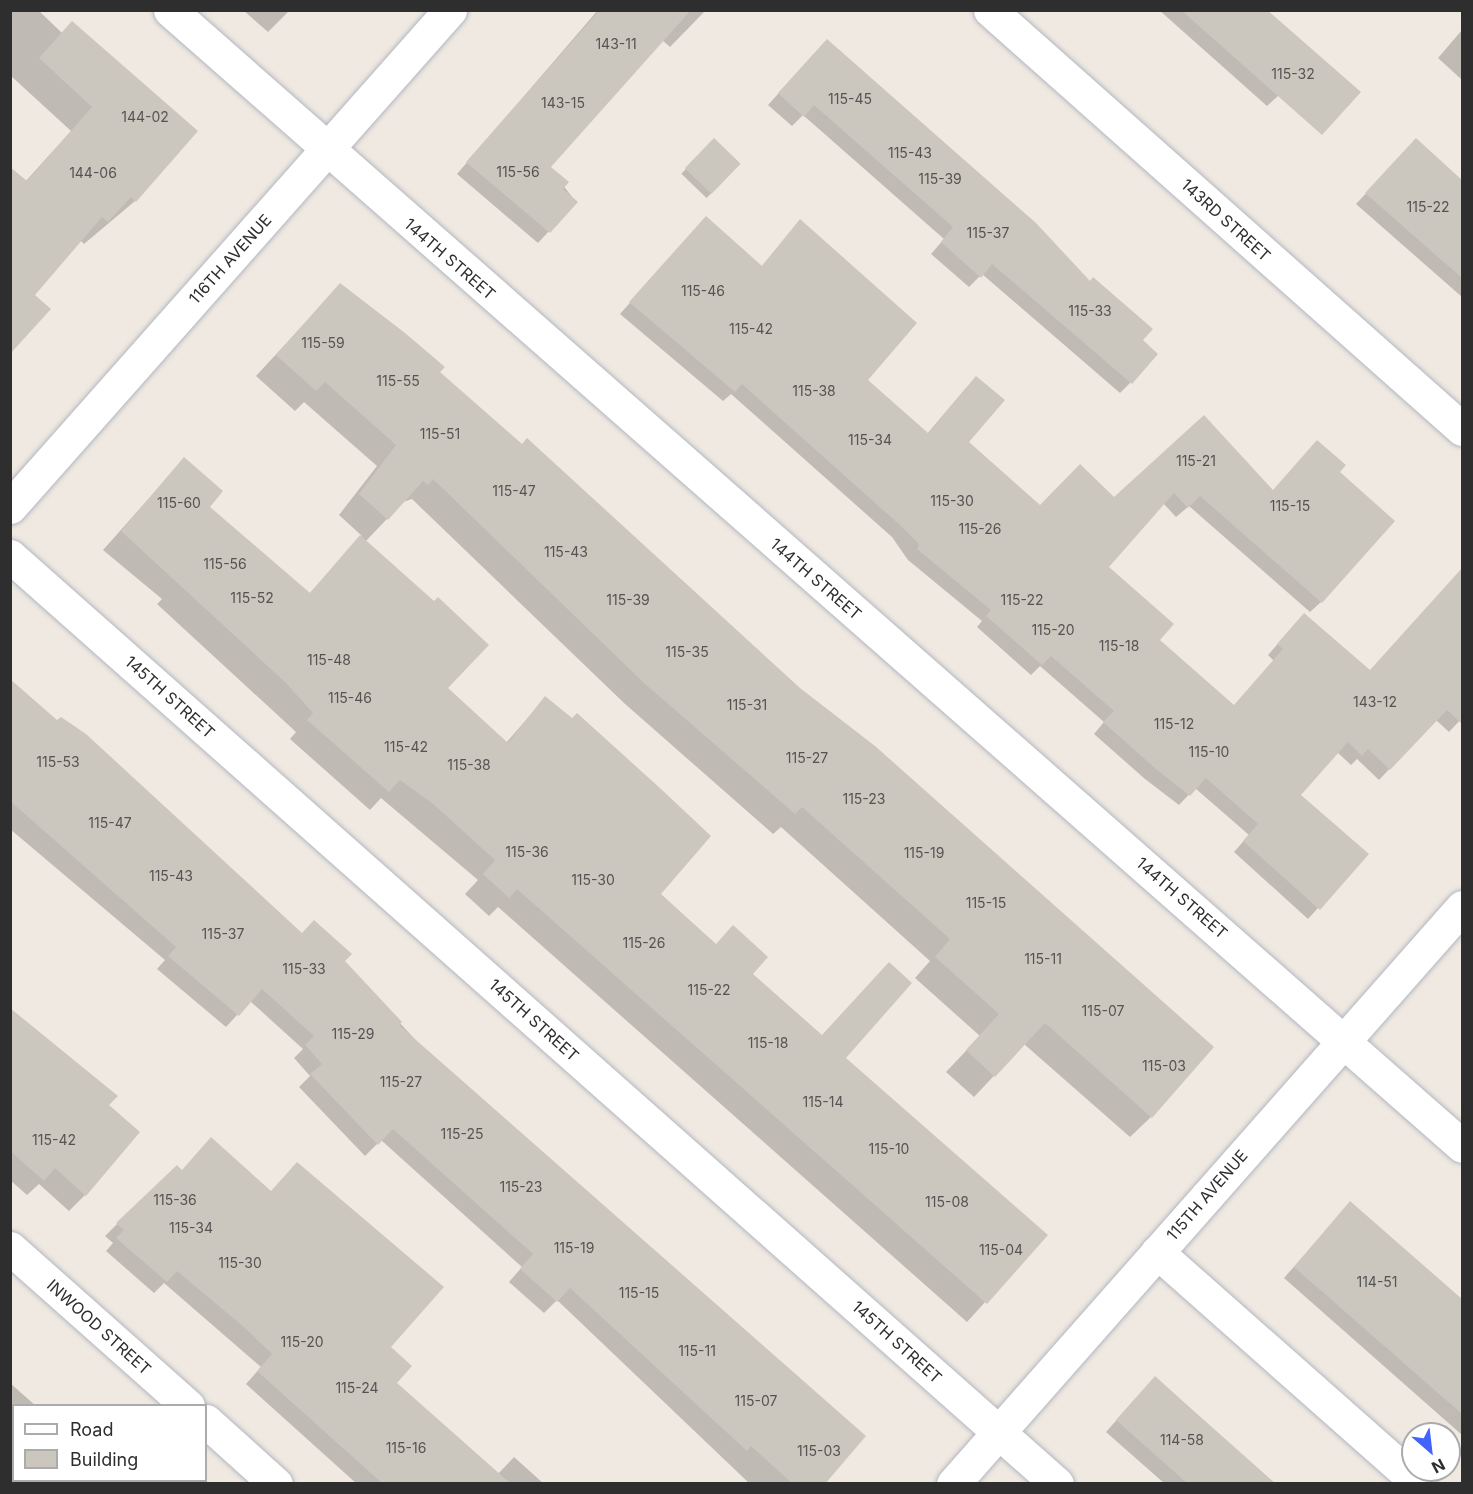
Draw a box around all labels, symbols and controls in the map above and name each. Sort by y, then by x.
house number: 143-11 [595,36,637,52]
house number: 115-32 [1271,66,1315,82]
house number: 115-45 [828,91,872,107]
house number: 143-15 [541,95,585,111]
house number: 144-02 [121,109,169,125]
house number: 115-43 [888,145,932,161]
house number: 115-56 [496,164,540,180]
house number: 144-06 [69,165,117,181]
house number: 115-39 [918,171,962,187]
street label: 143RD STREET [1177,175,1275,265]
house number: 115-22 [1407,199,1449,215]
street label: 116TH AVENUE [185,210,275,308]
street label: 144TH STREET [401,214,499,304]
house number: 115-37 [967,225,1009,241]
house number: 115-46 [681,283,725,299]
house number: 115-33 [1068,303,1112,319]
house number: 115-42 [729,321,773,337]
house number: 115-59 [301,335,345,351]
house number: 115-55 [376,373,420,389]
house number: 115-38 [792,383,836,399]
house number: 115-51 [420,426,460,442]
house number: 115-34 [848,432,892,448]
house number: 115-21 [1176,453,1216,469]
house number: 115-47 [492,483,536,499]
house number: 115-30 [930,493,974,509]
house number: 115-60 [157,495,201,511]
house number: 115-15 [1270,498,1310,514]
house number: 115-26 [958,521,1002,537]
street label: 144TH STREET [767,534,865,624]
house number: 115-43 [544,544,588,560]
house number: 115-56 [203,556,247,572]
house number: 115-52 [230,590,274,606]
house number: 115-39 [606,592,650,608]
house number: 115-22 [1001,592,1043,608]
house number: 115-20 [1031,622,1075,638]
house number: 115-18 [1099,638,1139,654]
house number: 115-35 [665,644,709,660]
street label: 145TH STREET [121,652,219,742]
house number: 115-48 [307,652,351,668]
house number: 115-46 [328,690,372,706]
house number: 143-12 [1353,694,1397,710]
house number: 115-31 [727,697,767,713]
house number: 115-12 [1154,716,1194,732]
house number: 115-42 [384,739,428,755]
house number: 115-10 [1189,744,1229,760]
house number: 115-27 [786,750,828,766]
house number: 115-53 [36,754,80,770]
house number: 115-38 [447,757,491,773]
house number: 115-23 [842,791,886,807]
house number: 115-47 [88,815,132,831]
house number: 115-36 [505,844,549,860]
house number: 115-19 [904,845,944,861]
street label: 144TH STREET [1133,853,1231,943]
house number: 115-43 [149,868,193,884]
house number: 115-30 [571,872,615,888]
house number: 115-15 [966,895,1006,911]
house number: 115-37 [202,926,244,942]
house number: 115-26 [622,935,666,951]
house number: 115-11 [1024,951,1062,967]
house number: 115-33 [282,961,326,977]
street label: 145TH STREET [485,975,583,1065]
house number: 115-22 [688,982,730,998]
house number: 115-07 [1082,1003,1124,1019]
house number: 115-29 [331,1026,375,1042]
house number: 115-18 [748,1035,788,1051]
house number: 115-03 [1142,1058,1186,1074]
house number: 115-27 [380,1074,422,1090]
house number: 115-14 [802,1094,844,1110]
house number: 115-25 [441,1126,483,1142]
house number: 115-42 [32,1132,76,1148]
house number: 115-10 [869,1141,909,1157]
street label: 115TH AVENUE [1162,1146,1252,1244]
house number: 115-23 [499,1179,543,1195]
house number: 115-36 [153,1192,197,1208]
house number: 115-08 [925,1194,969,1210]
house number: 115-34 [169,1220,213,1236]
house number: 115-19 [554,1240,594,1256]
house number: 115-04 [979,1242,1023,1258]
house number: 115-30 [218,1255,262,1271]
house number: 114-51 [1356,1274,1398,1290]
street label: INWOOD STREET [43,1275,155,1379]
house number: 115-15 [619,1285,659,1301]
street label: 145TH STREET [848,1297,946,1387]
house number: 115-20 [280,1334,324,1350]
house number: 115-11 [678,1343,716,1359]
house number: 115-24 [335,1380,379,1396]
house number: 115-07 [735,1393,777,1409]
legend [12,1404,207,1482]
text: Road [70,1419,113,1440]
north arrow [1401,1422,1461,1482]
house number: 114-58 [1160,1432,1204,1448]
house number: 115-16 [386,1440,426,1456]
house number: 115-03 [797,1443,841,1459]
text: Building [70,1449,138,1470]
text: N [1428,1454,1449,1478]

